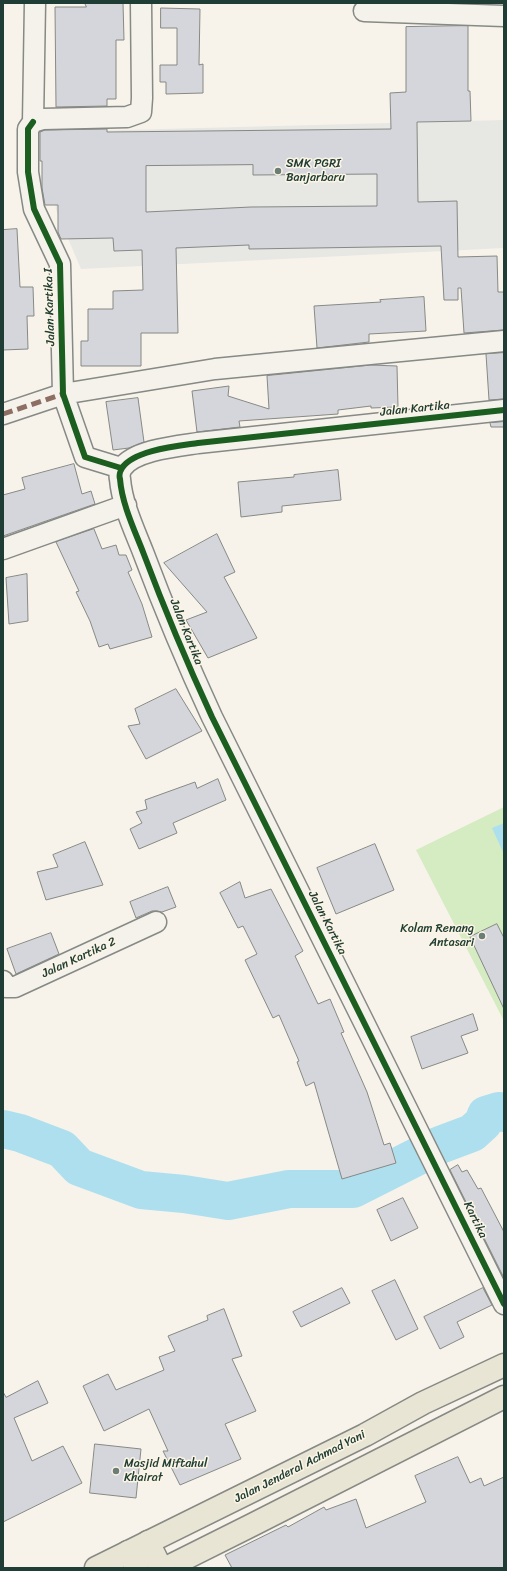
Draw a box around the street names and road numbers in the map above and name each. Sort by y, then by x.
street label: Jalan Kartika I [41,268,59,346]
street label: Jalan Kartika [380,398,450,420]
street label: Jalan Kartika [166,597,206,667]
street label: Jalan Kartika [305,889,349,957]
street label: Jalan Kartika 2 [40,935,118,981]
street label: Kartika [460,1199,490,1241]
street label: Jalan Jenderal Achmad Yani [232,1428,368,1506]

